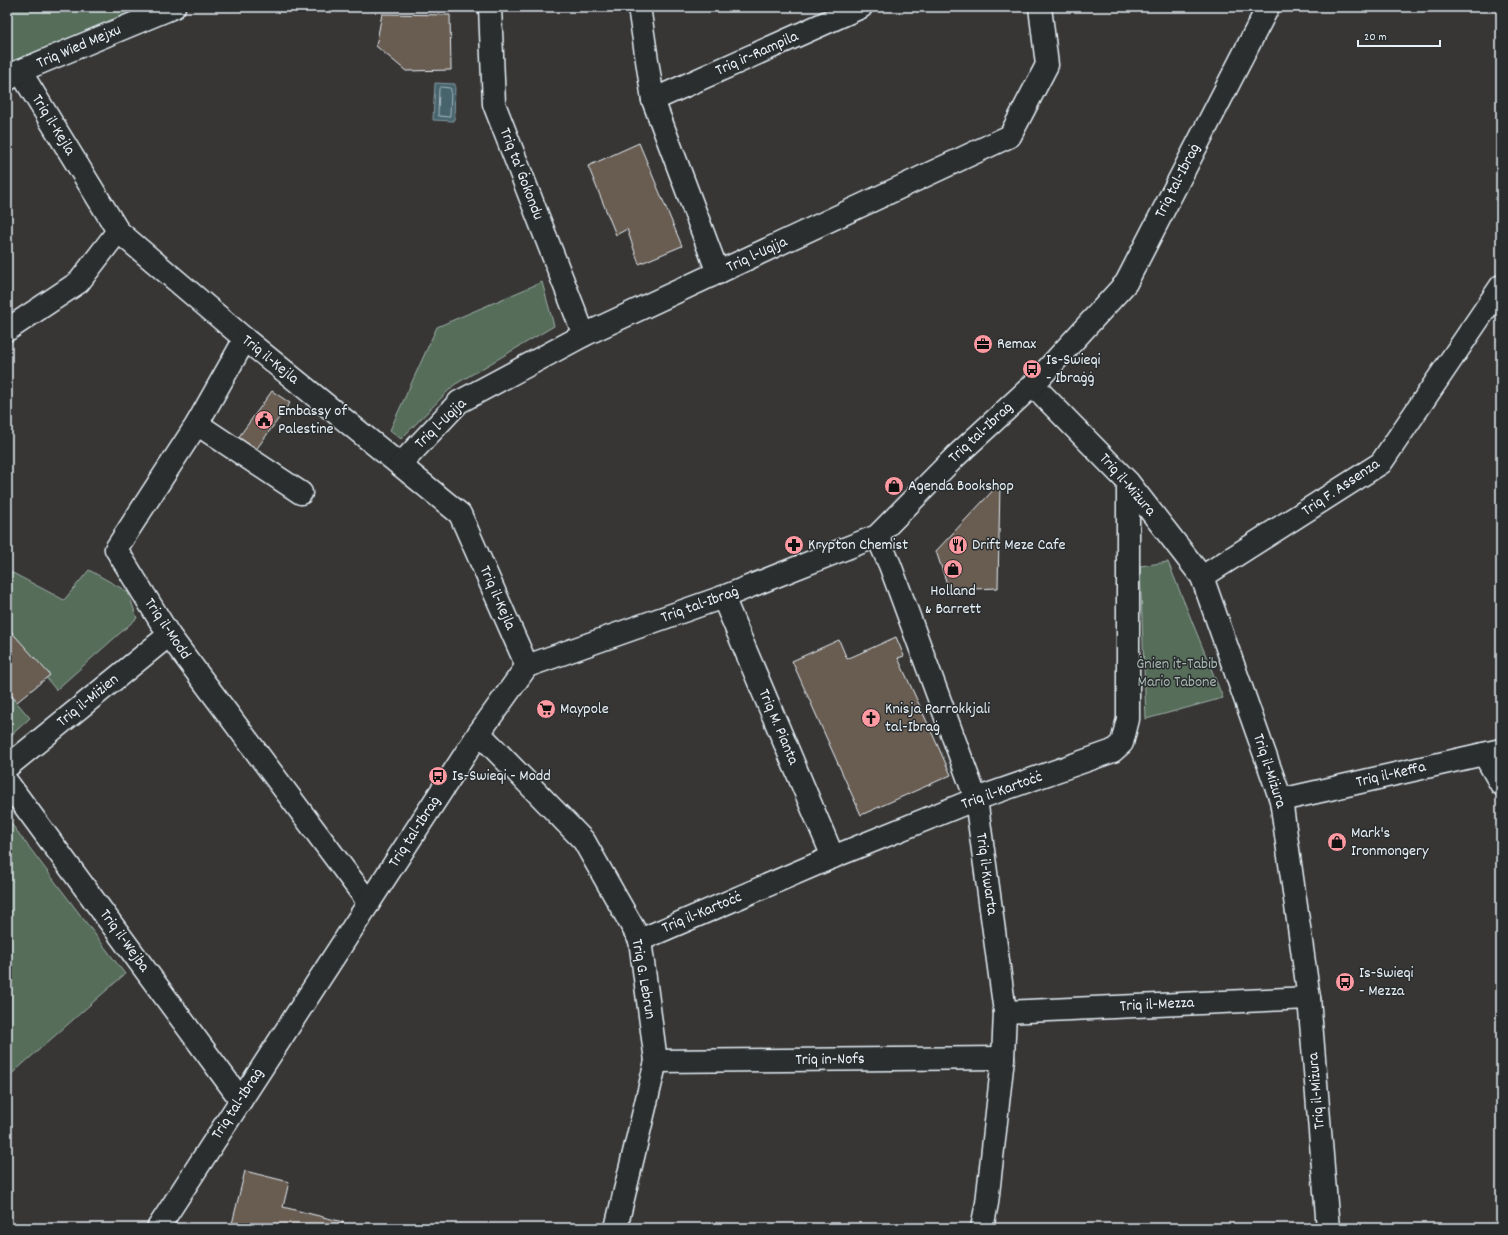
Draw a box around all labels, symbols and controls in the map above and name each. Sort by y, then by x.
street label: Triq Wied Mejxu [33,19,125,75]
scale bar [1358,22,1440,48]
street label: Triq ir-Rampila [712,25,802,82]
text: 20 m [1364,29,1387,46]
street label: Triq il-Kejla [25,90,81,160]
street label: Triq ta' Ġokondu [493,125,549,223]
street label: Triq tal-Ibraġ [1149,140,1207,222]
street label: Triq l-Uqija [723,231,792,279]
street label: Triq il-Kejla [236,330,304,391]
office icon: Remax [972,333,994,355]
place label: Remax [997,333,1036,356]
place label: Is-Swieqi - Ibraġġ [1046,349,1101,390]
bus stop icon: Is-Swieqi - Ibraġġ [1021,358,1043,380]
street label: Triq l-Uqija [410,393,473,455]
street label: Triq tal-Ibraġ [944,397,1018,469]
place label: Embassy of Palestine [278,400,347,441]
public building icon: Embassy of Palestine [253,409,275,431]
street label: Triq il-Miżura [1093,448,1161,522]
street label: Triq F. Assenza [1297,453,1385,523]
shop icon: Agenda Bookshop [883,475,905,497]
place label: Agenda Bookshop [908,475,1014,498]
pharmacy icon: Krypton Chemist [783,534,805,556]
place label: Krypton Chemist [808,534,908,557]
restaurant icon: Drift Meze Cafe [947,534,969,556]
place label: Drift Meze Cafe [972,534,1066,557]
shop icon: Holland & Barrett [942,558,964,580]
street label: Triq il-Kejla [473,562,522,634]
street label: Triq tal-Ibraġ [658,580,742,630]
place label: Holland & Barrett [925,580,981,621]
street label: Triq il-Modd [138,594,196,664]
park label: Ġnien it-Tabib Mario Tabone [1136,653,1218,694]
street label: Triq il-Miżien [52,669,124,733]
street label: Triq M. Pianta [752,686,804,769]
supermarket icon: Maypole [535,698,557,720]
place label: Maypole [560,698,609,721]
place label: Knisja Parrokkjali tal-Ibraġ [885,698,990,739]
church icon: Knisja Parrokkjali tal-Ibraġ [860,707,882,729]
street label: Triq il-Miżura [1246,731,1292,812]
street label: Triq il-Keffa [1354,756,1429,794]
bus stop icon: Is-Swieqi - Modd [427,765,449,787]
place label: Is-Swieqi - Modd [452,765,551,788]
street label: Triq il-Kartoċċ [958,766,1046,816]
street label: Triq tal-Ibraġ [383,792,447,872]
place label: Mark's Ironmongery [1351,822,1429,863]
street label: Triq il-Kwarta [969,831,1003,917]
shop icon: Mark's Ironmongery [1326,831,1348,853]
street label: Triq il-Kartoċċ [658,886,746,940]
street label: Triq il-Wejba [93,905,155,978]
street label: Triq G. Lebrun [625,937,661,1021]
place label: Is-Swieqi - Mezza [1359,962,1414,1003]
bus stop icon: Is-Swieqi - Mezza [1334,971,1356,993]
street label: Triq il-Mezza [1119,992,1195,1018]
street label: Triq in-Nofs [795,1048,865,1072]
street label: Triq il-Miżura [1302,1051,1332,1130]
street label: Triq tal-Ibraġ [206,1064,270,1144]

